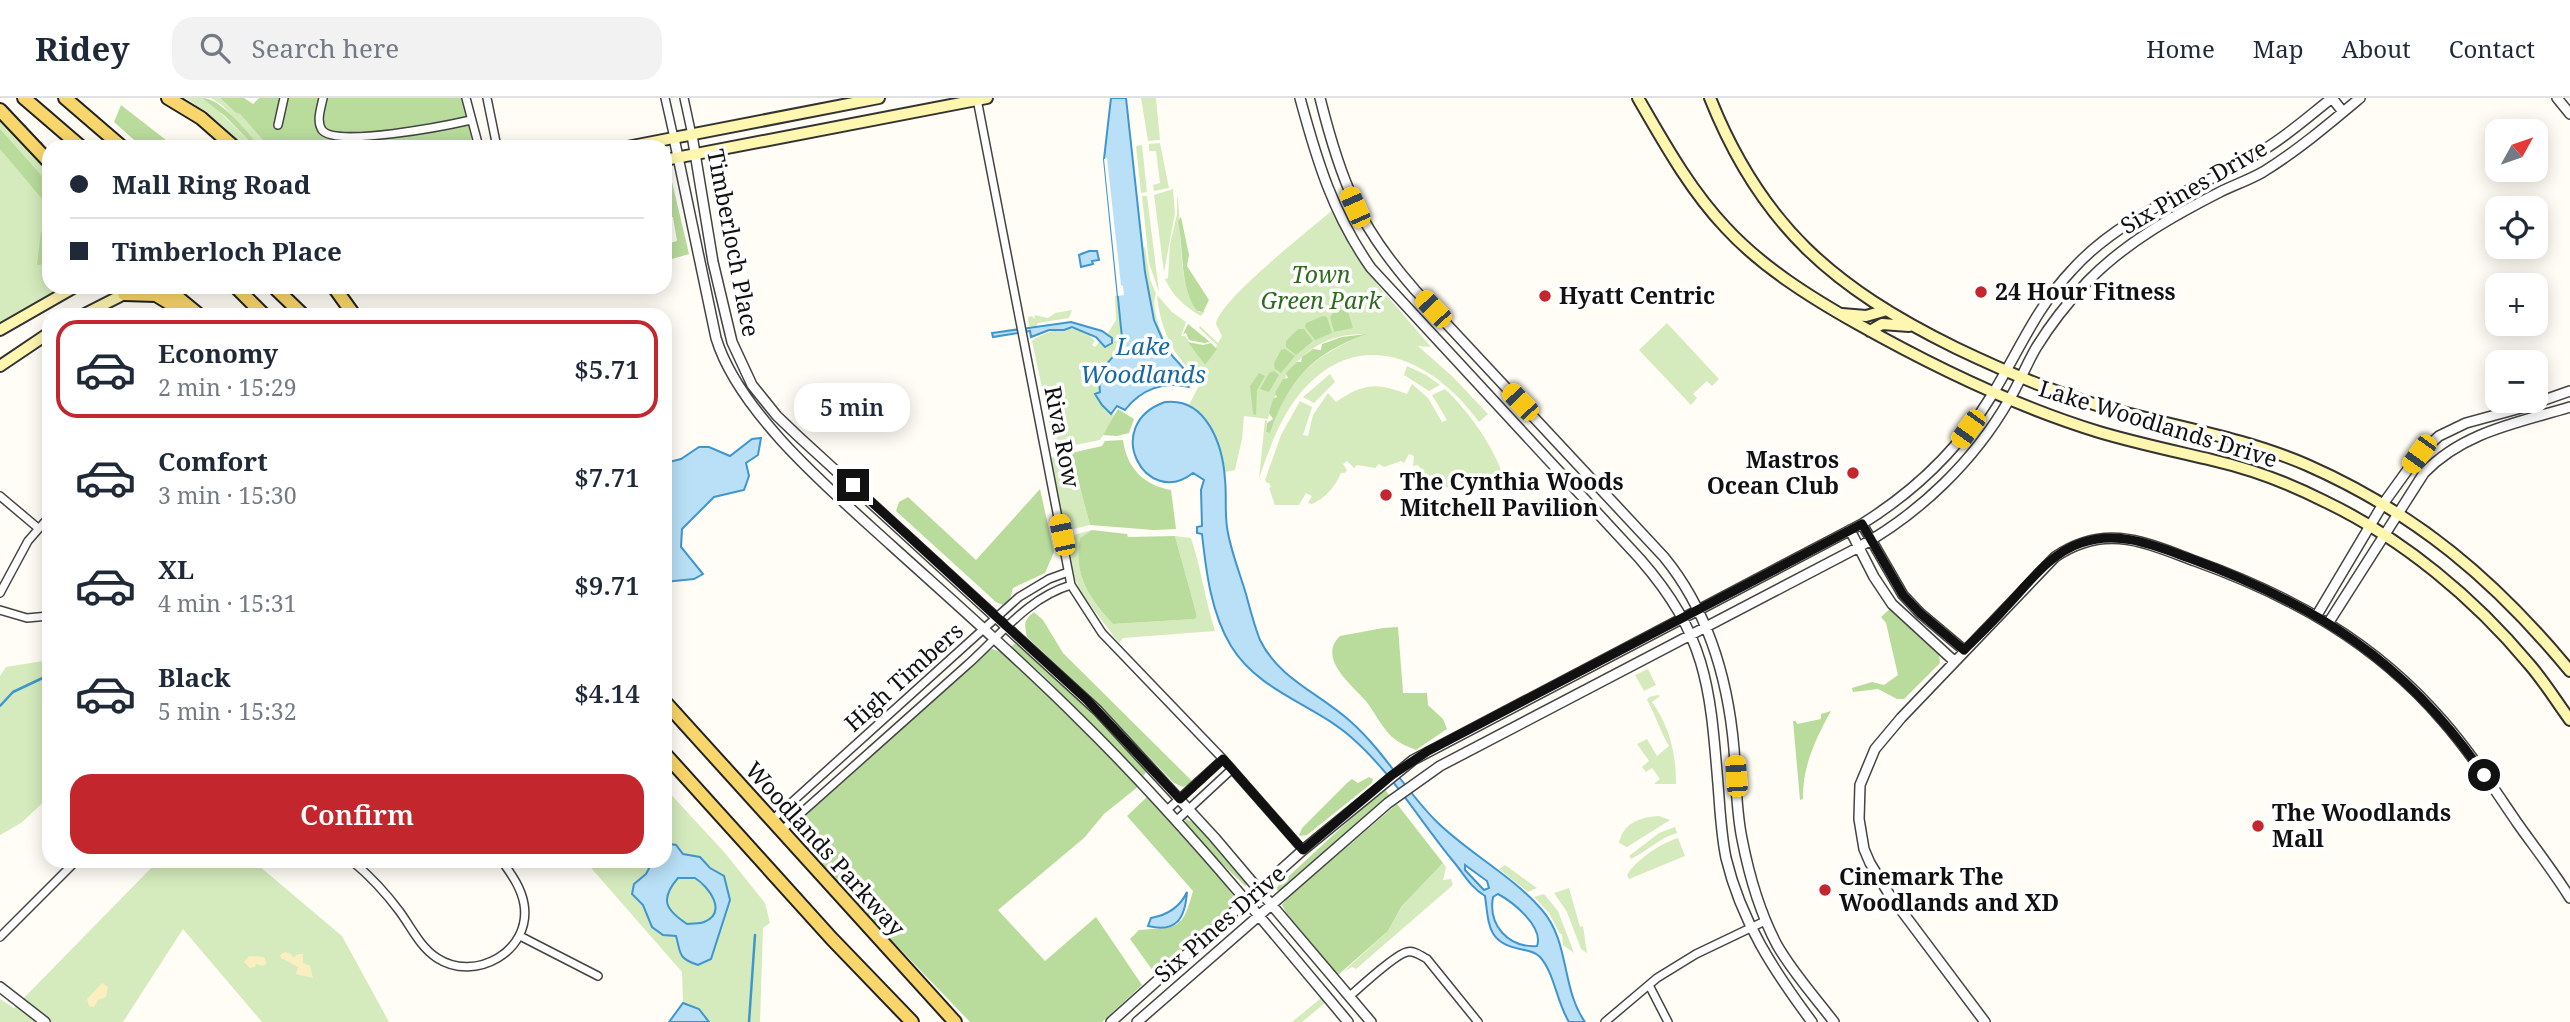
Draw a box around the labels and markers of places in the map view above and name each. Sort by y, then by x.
place label: 24 Hour Fitness [1995,275,2176,307]
place label: Hyatt Centric [1559,279,1715,311]
marker: 24 Hour Fitness [1973,284,1989,300]
marker: Hyatt Centric [1537,288,1553,304]
place label: Mastros Ocean Club [1707,443,1839,501]
place label: The Cynthia Woods Mitchell Pavilion [1400,465,1623,523]
marker: Mastros Ocean Club [1845,465,1861,481]
marker: The Cynthia Woods Mitchell Pavilion [1378,487,1394,503]
place label: The Woodlands Mall [2272,796,2451,854]
marker: The Woodlands Mall [2250,818,2266,834]
place label: Cinemark The Woodlands and XD [1839,860,2059,918]
marker: Cinemark The Woodlands and XD [1817,882,1833,898]

